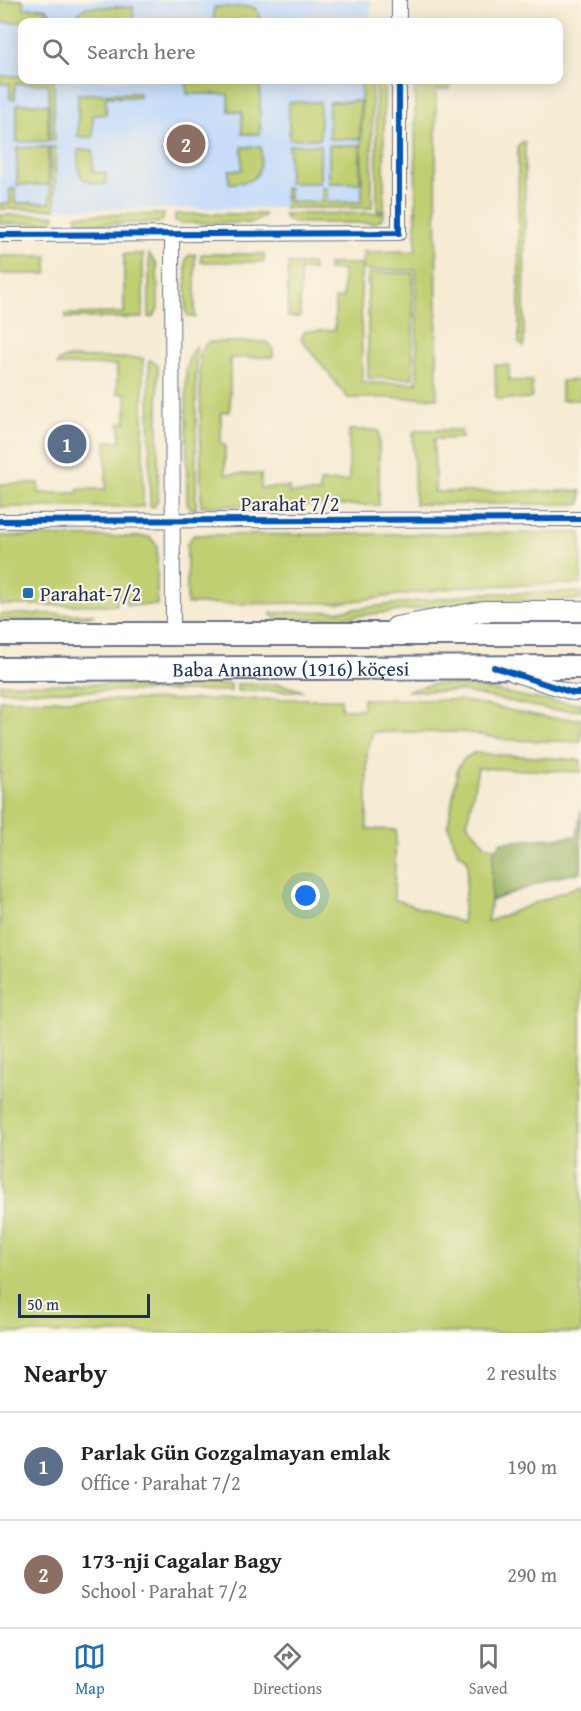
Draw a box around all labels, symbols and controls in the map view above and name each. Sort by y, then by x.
search box [18,18,563,84]
icon: search [39,35,72,68]
text: Search here [87,35,196,67]
pin: 2 [166,122,206,166]
pin: 1 [48,422,86,466]
street label: Parahat 7/2 [241,489,339,518]
place label: Parahat-7/2 [40,579,141,608]
marker: Parahat-7/2 [21,586,35,600]
street label: Baba Annanow (1916) köçesi [173,653,410,683]
your location [291,881,320,910]
scale bar [18,1291,150,1318]
text: 50 m [27,1292,59,1316]
text: Nearby [24,1353,107,1392]
text: 2 results [486,1358,557,1387]
text: Parlak Gün Gozgalmayan emlak [81,1436,390,1468]
text: 1 [38,1452,49,1481]
text: 190 m [507,1452,557,1481]
text: Office · Parahat 7/2 [81,1468,241,1497]
text: 173-nji Cagalar Bagy [81,1544,282,1576]
text: 2 [38,1560,49,1589]
text: 290 m [507,1560,557,1589]
text: School · Parahat 7/2 [81,1576,247,1605]
tab: Map [73,1640,106,1700]
tab: Directions [253,1640,322,1700]
tab: Saved [469,1640,508,1700]

